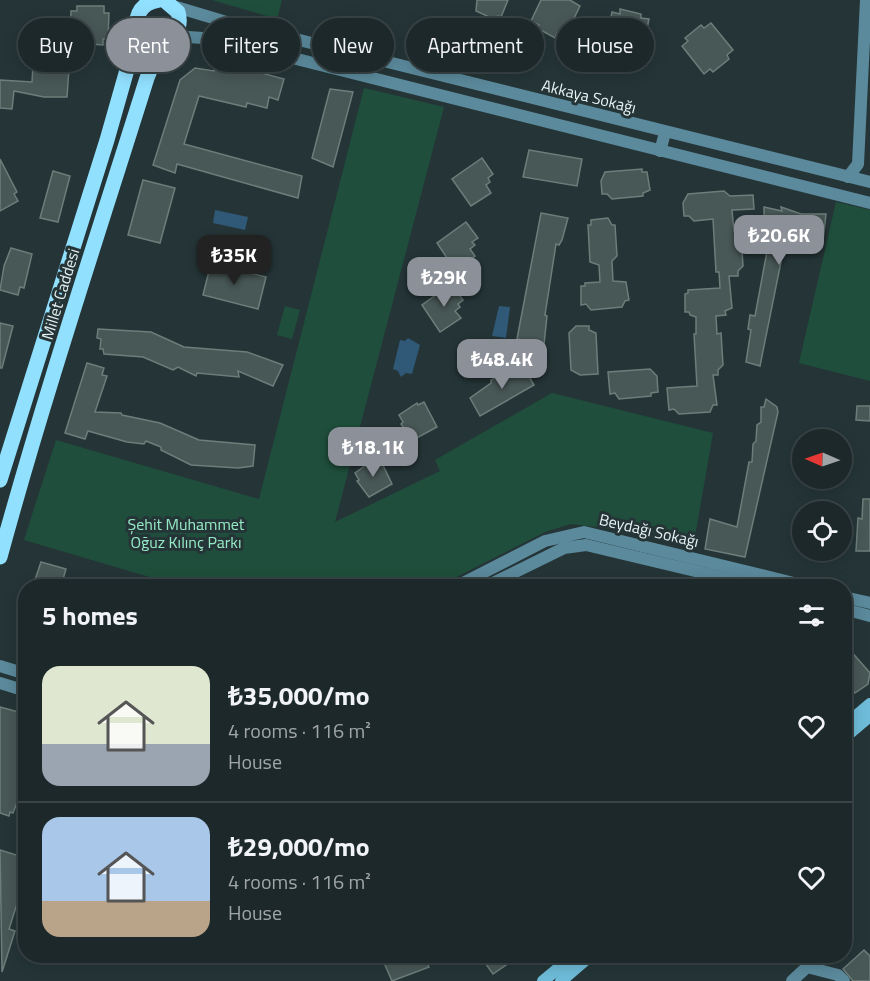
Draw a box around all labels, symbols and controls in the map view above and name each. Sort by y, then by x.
chip: Buy [18,18,94,72]
chip: Rent [106,18,190,72]
chip: Filters [202,18,300,72]
chip: New [312,18,394,72]
chip: Apartment [406,18,544,72]
chip: House [556,18,654,72]
street label: Akkaya Sokağı [539,73,639,119]
pin: ₺20.6K [730,215,828,266]
text: ₺20.6K [748,219,810,250]
pin: ₺35K [198,235,270,286]
text: ₺35K [211,239,257,270]
street label: Millet Caddesi [35,245,85,343]
pin: ₺29K [408,257,480,308]
text: ₺29K [421,261,467,292]
pin: ₺48.4K [453,339,551,390]
text: ₺48.4K [471,343,533,374]
pin: ₺18.1K [324,427,422,478]
north arrow [792,429,852,489]
map controls [792,429,852,561]
text: ₺18.1K [342,431,404,462]
button: locate [792,501,852,561]
street label: Beydağı Sokağı [597,507,701,553]
park label: Şehit Muhammet Oğuz Kılınç Parkı [128,512,245,554]
text: 5 homes [42,596,138,635]
icon: filters [795,599,828,632]
text: ₺35,000/mo [228,676,370,715]
icon: home [90,690,162,762]
icon: heart [795,710,828,743]
text: 4 rooms · 116 m² [228,715,371,746]
text: House [228,746,282,777]
text: ₺29,000/mo [228,827,370,866]
icon: home [90,841,162,913]
icon: heart [795,861,828,894]
text: 4 rooms · 116 m² [228,866,371,897]
text: House [228,897,282,928]

